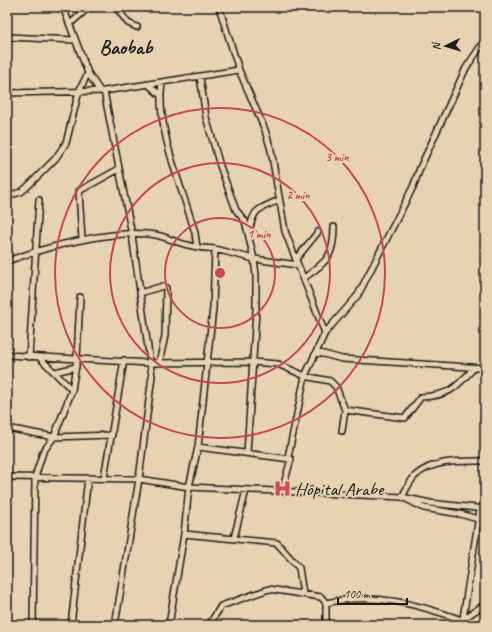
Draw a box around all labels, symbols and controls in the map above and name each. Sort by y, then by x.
north arrow [426,26,466,66]
district label: Baobab [100,35,153,60]
text: N [429,41,443,51]
text: 3 min [326,149,349,165]
text: 2 min [287,187,310,203]
text: 1 min [248,226,271,242]
centre of rings [213,266,227,280]
place label: Hôpital Arabe [295,477,385,501]
hospital icon: Hôpital Arabe [272,479,292,499]
scale bar [338,580,407,606]
text: 100 m [344,586,371,602]

